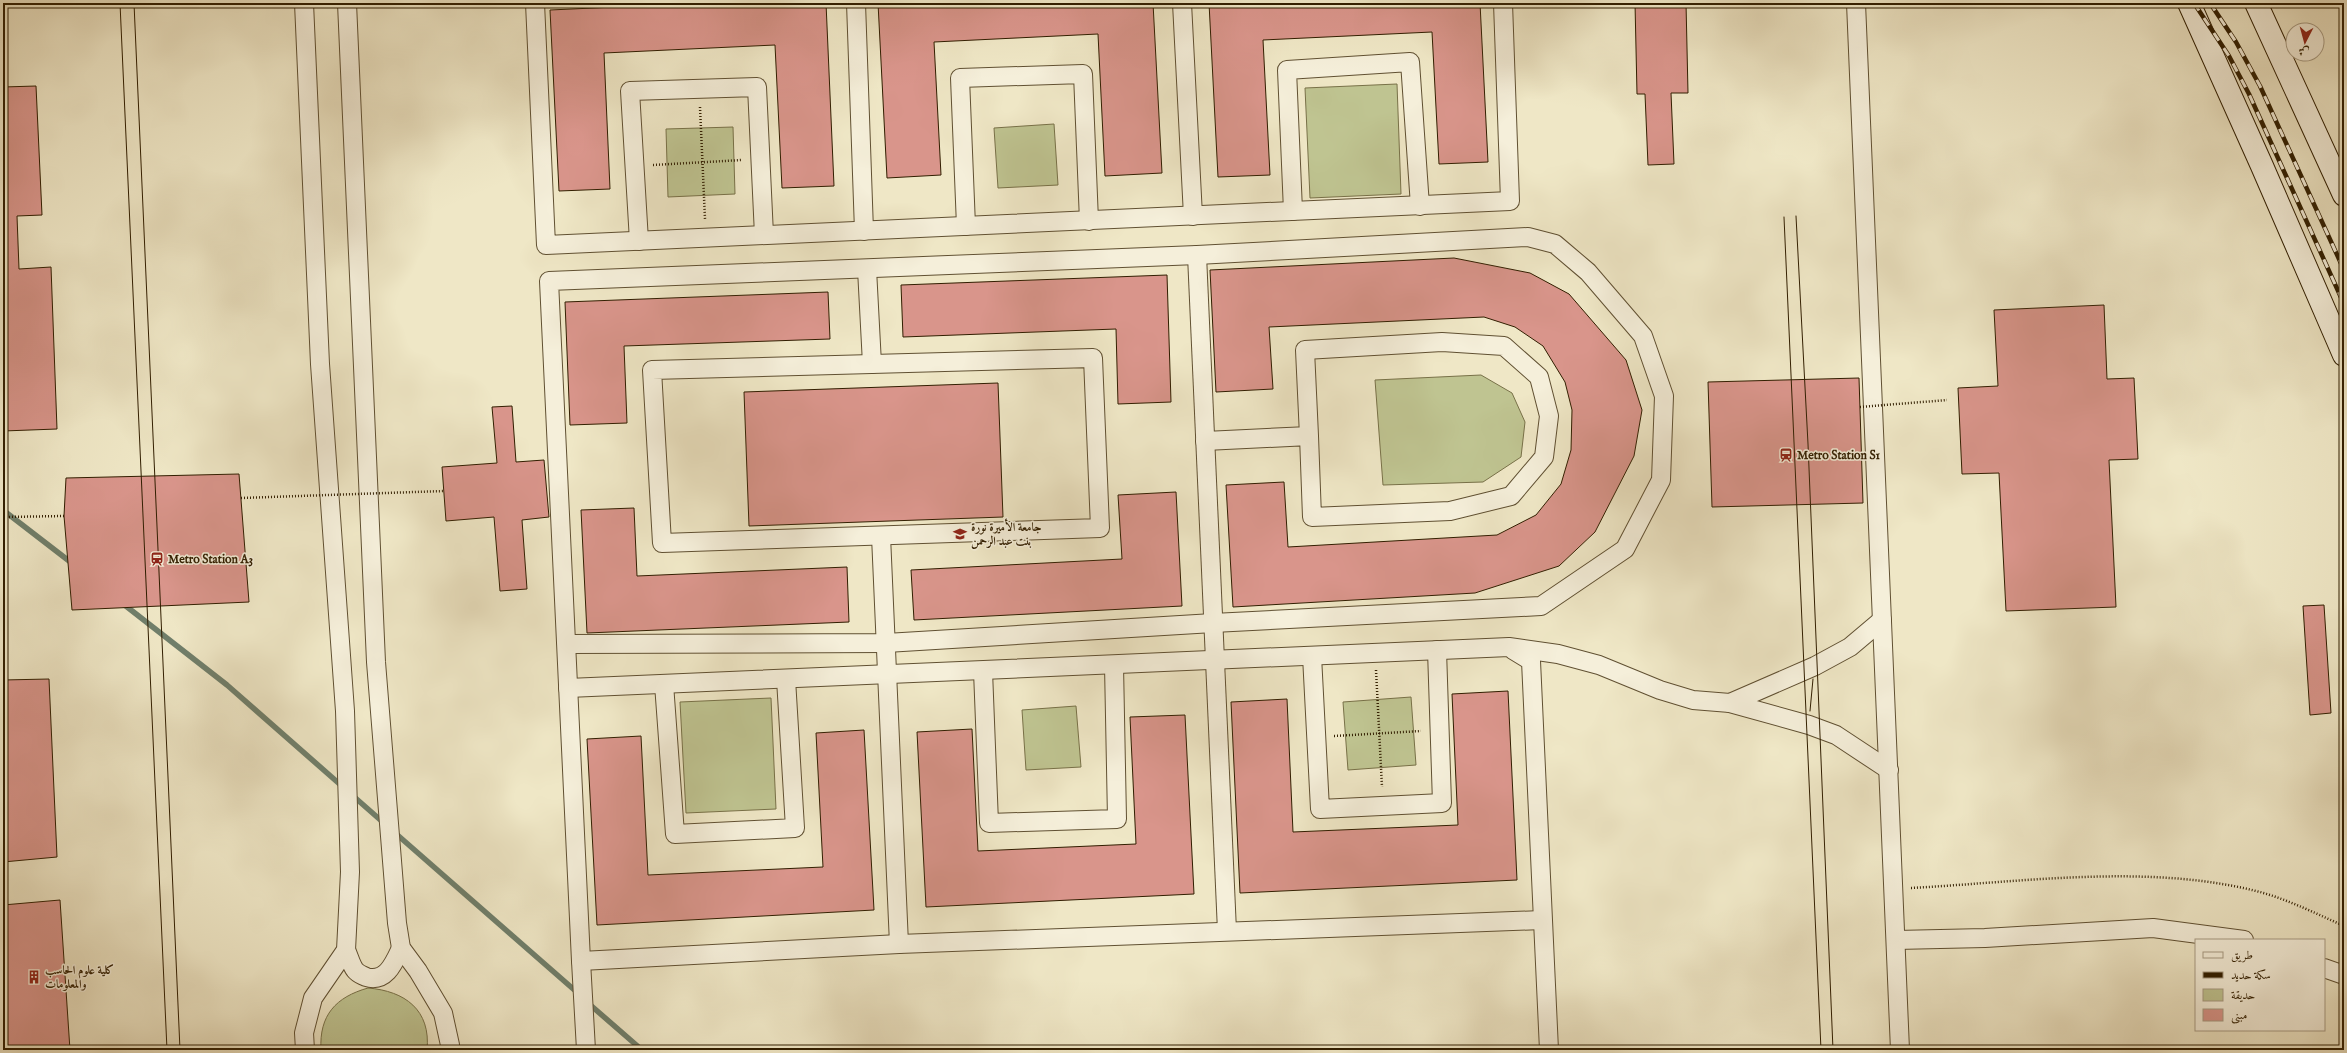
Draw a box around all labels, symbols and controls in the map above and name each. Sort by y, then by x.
north arrow [2285,22,2325,62]
text: ش [2298,43,2310,58]
station icon: Metro Station S1 [1778,447,1794,463]
place label: Metro Station S1 [1797,448,1881,463]
place label: جامعة الأميرة نورة بنت عبد الرحمن [971,518,1042,549]
school or university icon: جامعة الأميرة نورة بنت عبد الرحمن [952,526,968,542]
station icon: Metro Station A3 [149,551,165,567]
place label: Metro Station A3 [168,552,253,567]
legend [2195,939,2325,1031]
text: طريق [2231,948,2253,963]
place label: كلية علوم الحاسب والمعلومات [45,963,114,992]
text: سكة حديد [2231,968,2271,983]
building icon: كلية علوم الحاسب والمعلومات [26,969,42,985]
text: حديقة [2231,988,2255,1003]
text: مبنى [2231,1008,2247,1024]

